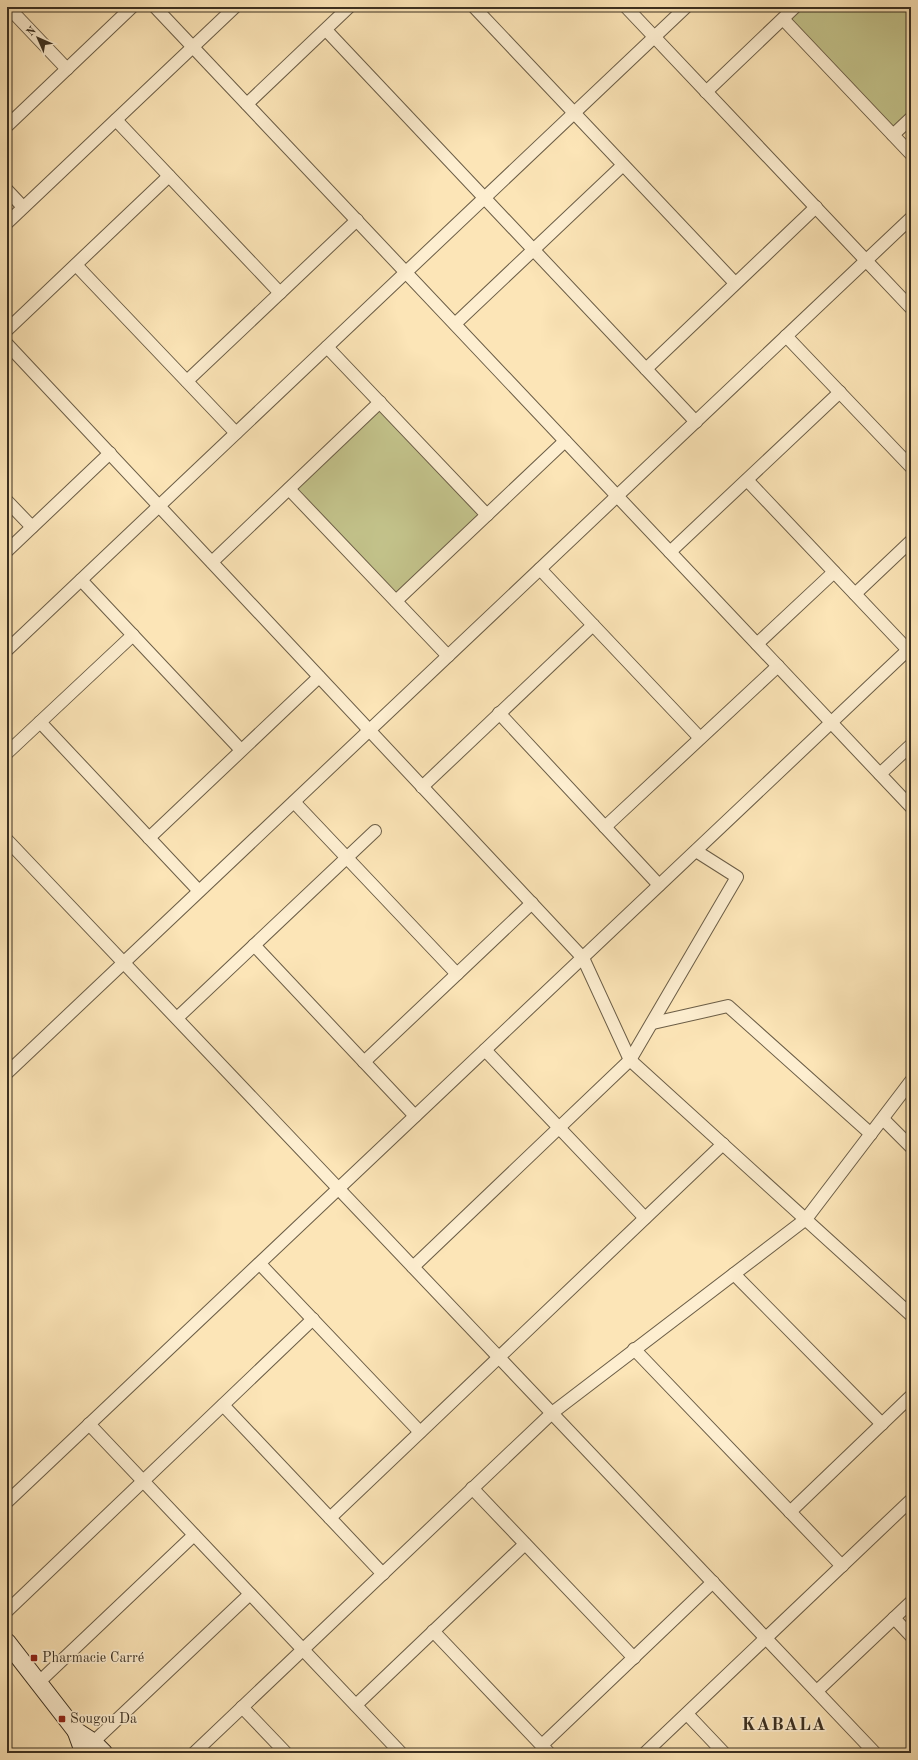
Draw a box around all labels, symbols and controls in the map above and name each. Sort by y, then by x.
north arrow [18,18,58,58]
text: N [25,25,39,39]
place label: Pharmacie Carré [42,1651,144,1665]
marker: Pharmacie Carré [29,1653,39,1663]
place label: Sougou Da [70,1712,137,1726]
marker: Sougou Da [57,1714,67,1724]
district label: KABALA [742,1716,826,1734]

